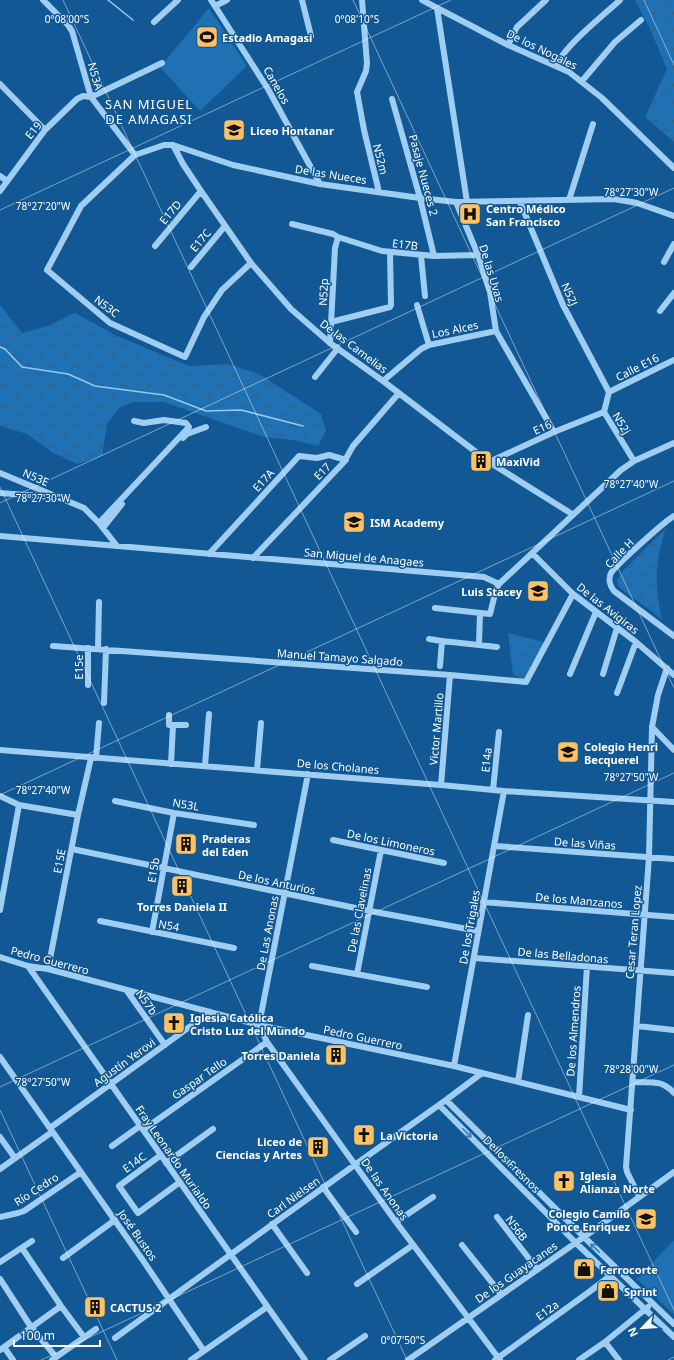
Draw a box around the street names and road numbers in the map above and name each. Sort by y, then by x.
street label: De los Nogales [504,25,580,73]
street label: N53A [85,60,107,92]
street label: Canelos [260,64,294,106]
street label: E19 [21,118,45,142]
street label: Pasaje Nueces 2 [406,133,442,217]
street label: N52m [370,142,392,176]
street label: De las Nueces [294,161,368,187]
street label: E17D [156,197,184,227]
street label: E17C [186,225,214,255]
street label: E17B [391,235,419,253]
street label: De las Uvas [476,242,508,304]
street label: N52p [315,278,331,306]
street label: N52J [558,280,582,308]
street label: N53C [91,292,123,320]
street label: De las Camelias [317,316,391,376]
street label: Los Alces [430,317,480,341]
street label: Calle E16 [613,350,661,384]
street label: N52j [609,409,635,437]
street label: E16 [530,416,554,438]
street label: E17 [310,459,334,483]
street label: N53E [21,465,51,489]
street label: E17A [249,465,278,495]
street label: Calle H [601,535,637,571]
street label: San Miguel de Anagaes [303,544,425,570]
street label: De las Avigiras [574,579,642,637]
street label: Manuel Tamayo Salgado [277,645,404,669]
street label: E15e [71,655,86,679]
street label: Victor Martillo [425,692,447,766]
street label: E14a [477,747,495,773]
street label: De los Cholanes [296,755,380,777]
street label: N53L [172,795,201,814]
street label: De los Limoneros [346,825,436,859]
street label: De las Viñas [554,833,616,853]
street label: E15E [49,847,69,875]
street label: E15b [143,856,163,884]
street label: De los Anturios [237,866,317,898]
street label: De las Clavelinas [343,866,375,954]
street label: Cesar Teran Lopez [621,884,645,980]
street label: De los Trigales [455,889,483,965]
street label: De los Manzanos [535,889,623,911]
street label: De Las Anonas [252,894,282,972]
street label: N54 [157,916,181,934]
street label: Pedro Guerrero [9,942,91,978]
street label: De las Belladonas [517,944,609,966]
street label: De los Almendros [562,985,584,1077]
street label: N57b [133,986,161,1018]
street label: Pedro Guerrero [322,1021,404,1053]
street label: Agustín Yerovi [90,1034,158,1090]
street label: Gaspar Tello [169,1053,230,1102]
street label: Fray Leonardo Murialdo [132,1102,216,1212]
street label: De los Fresnos [480,1132,544,1196]
street label: E14C [119,1148,149,1176]
street label: De las Anonas [358,1155,412,1223]
street label: Río Cedro [11,1169,61,1209]
street label: Carl Nielsen [264,1173,322,1221]
street label: José Bustos [114,1206,161,1264]
street label: N56B [503,1212,531,1244]
street label: De los Guayacanes [472,1238,560,1306]
street label: E12a [533,1297,561,1323]

